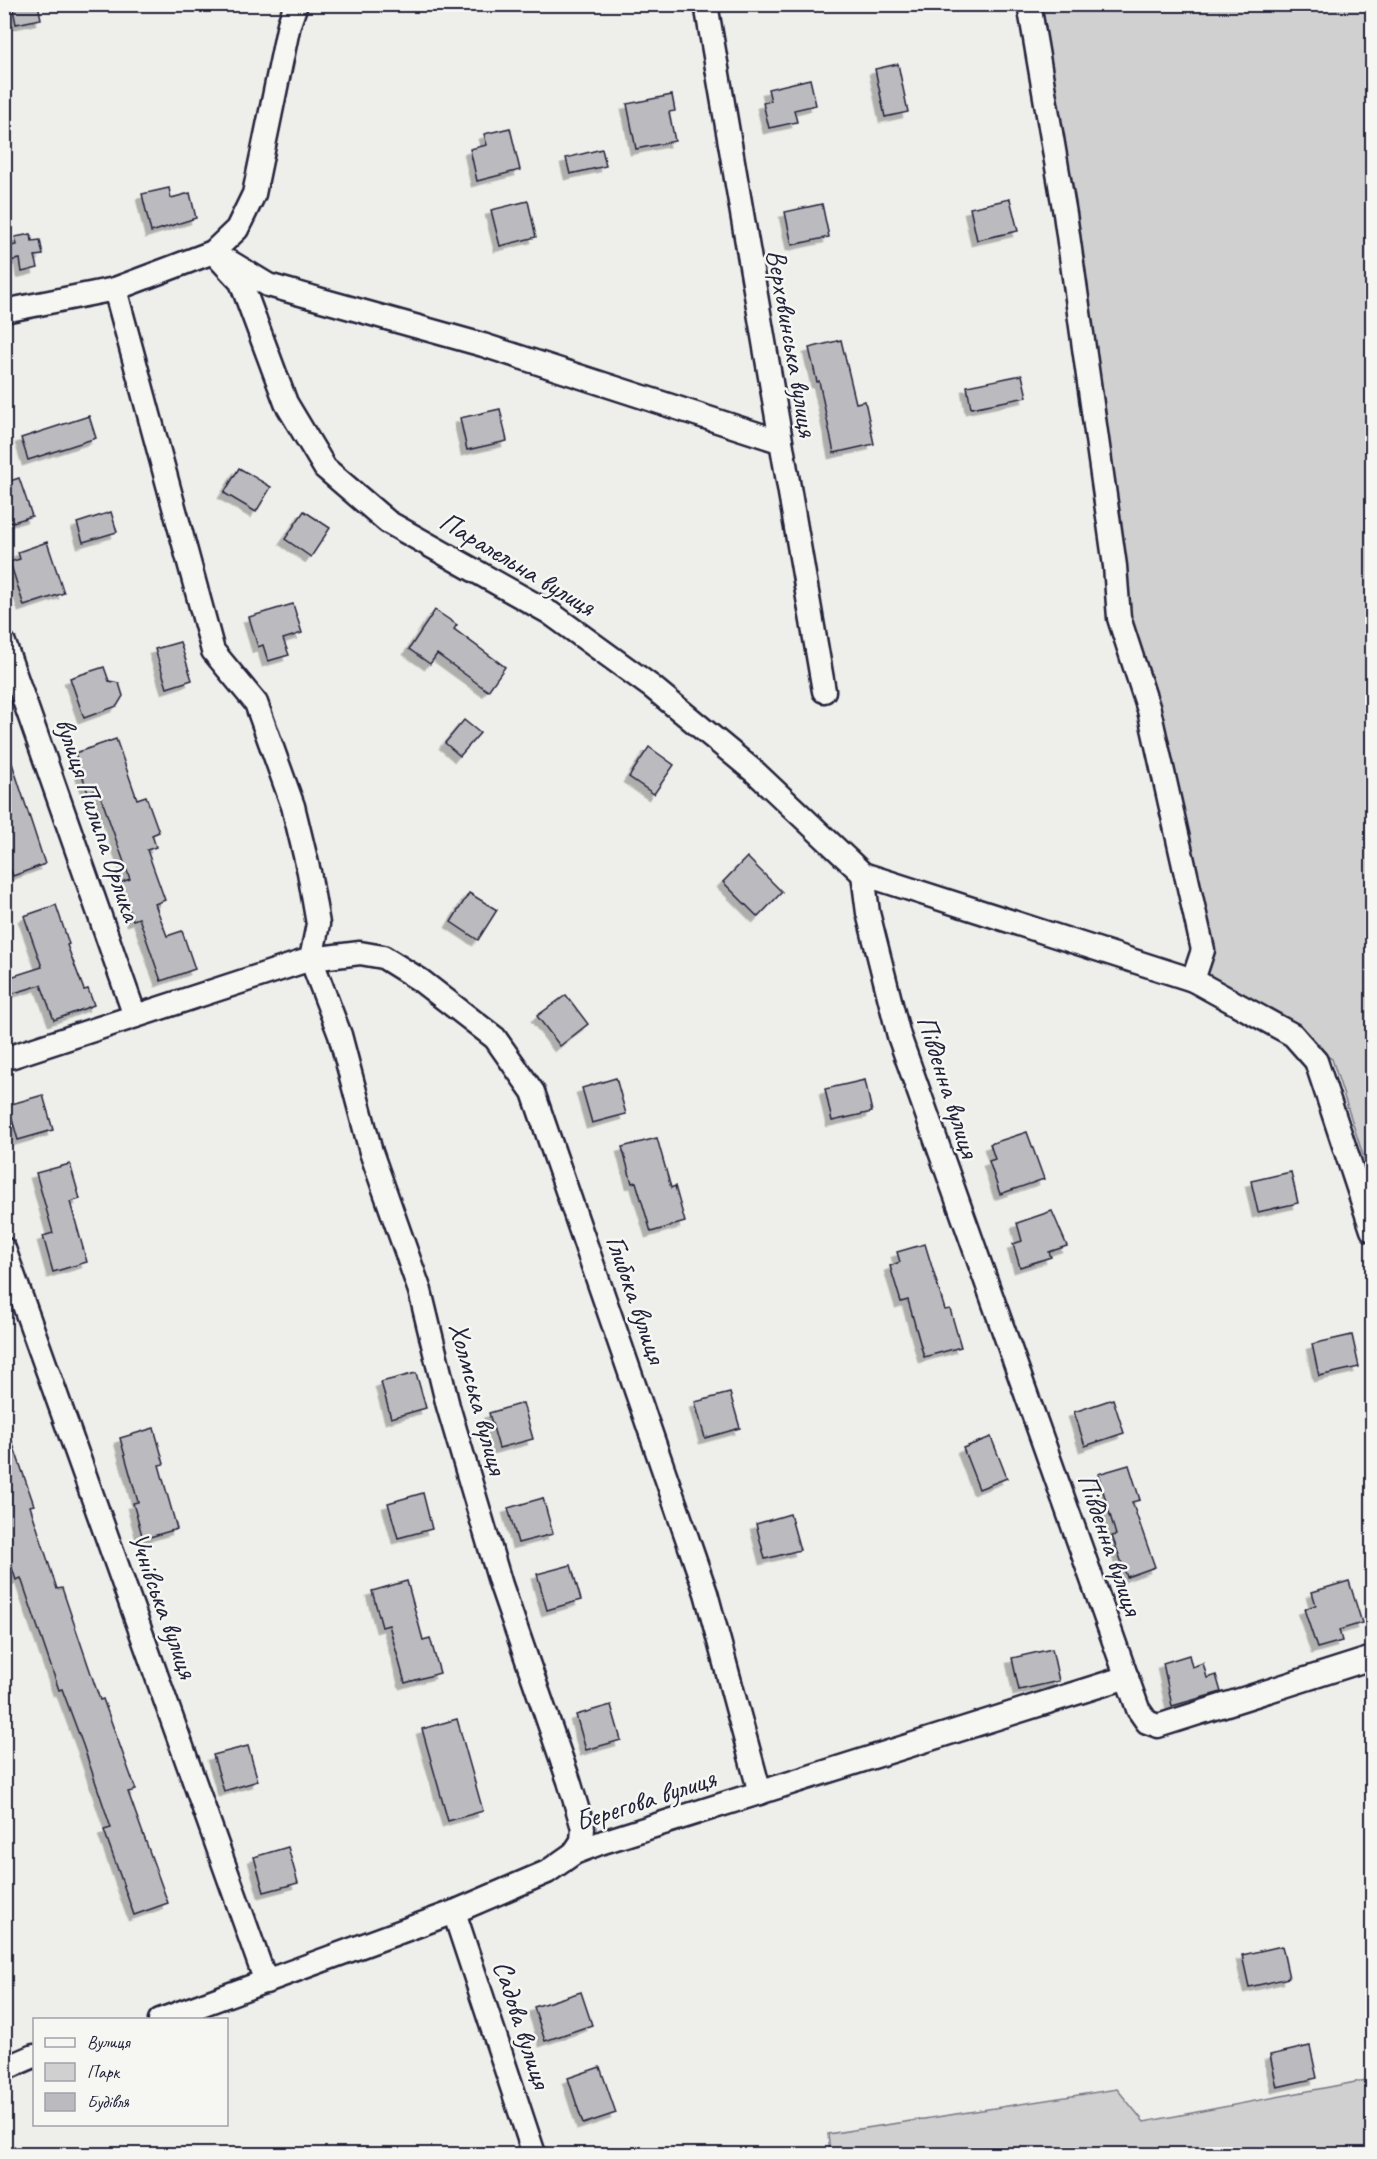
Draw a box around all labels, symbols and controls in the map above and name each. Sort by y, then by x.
street label: Верховинська вулиця [759,247,826,440]
street label: Паралельна вулиця [433,503,603,624]
street label: вулиця Пилипа Орлика [47,713,150,927]
street label: Південна вулиця [909,1011,989,1164]
street label: Глибока вулиця [598,1231,676,1370]
street label: Холмська вулиця [441,1318,516,1480]
street label: Південна вулиця [1070,1469,1152,1622]
street label: Учнівська вулиця [121,1527,206,1684]
street label: Берегова вулиця [570,1760,721,1839]
street label: Садова вулиця [485,1956,560,2095]
legend [33,2018,228,2126]
text: Вулиця [87,2031,131,2053]
text: Парк [87,2061,121,2083]
text: Будівля [87,2091,130,2113]

